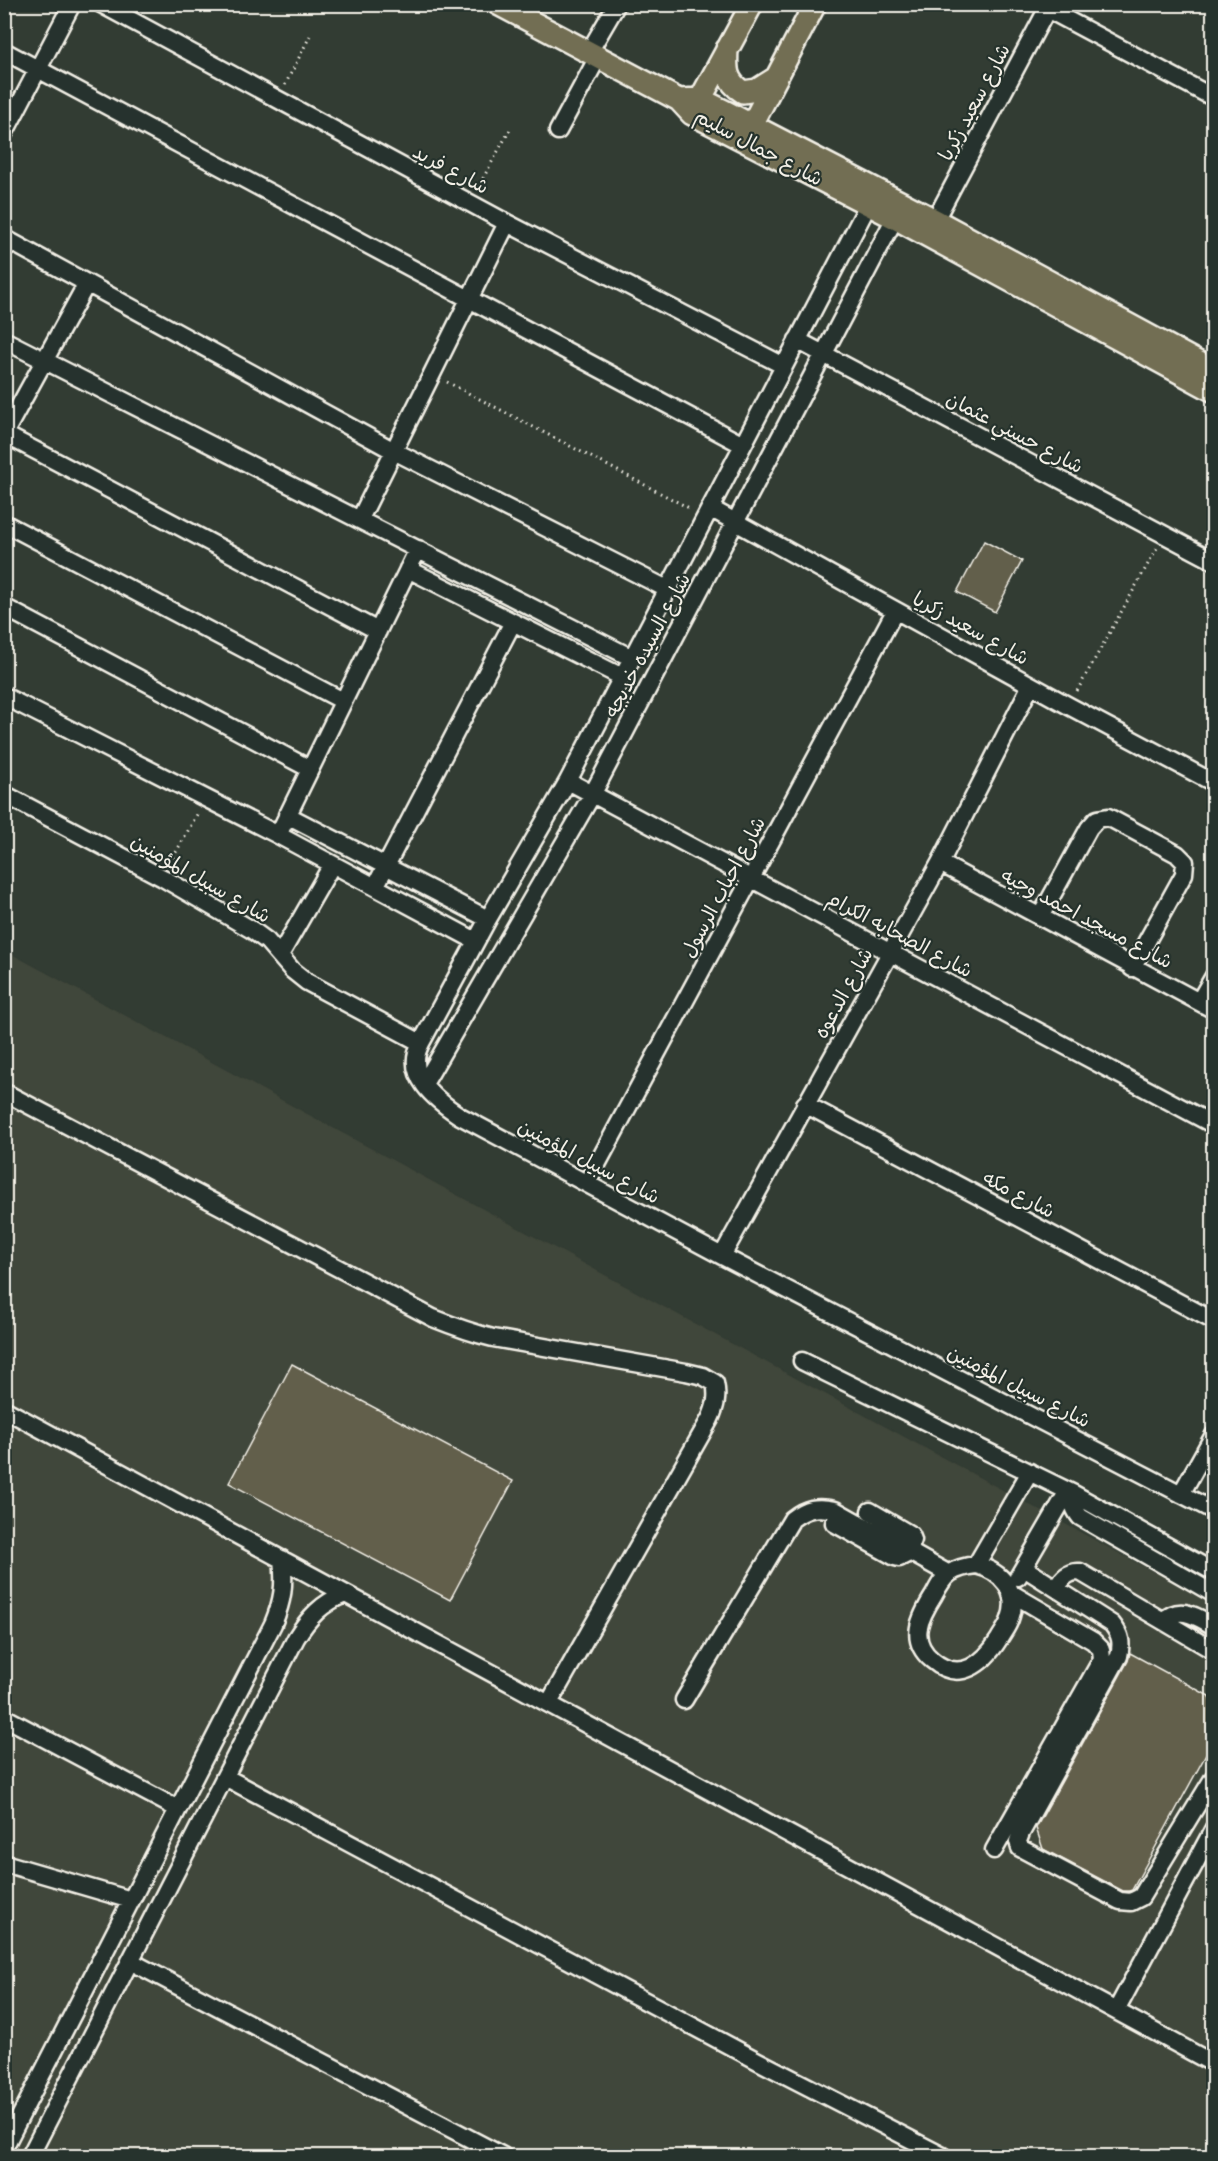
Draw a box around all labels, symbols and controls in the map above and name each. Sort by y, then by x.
street label: شارع سعيد زكريا [929,37,1020,168]
street label: شارع جمال سليم [688,99,829,196]
street label: شارع فريد [406,135,495,204]
street label: شارع حسني عثمان [940,381,1090,483]
street label: شارع السيده خديجه [594,566,701,724]
street label: شارع سعيد زكريا [906,582,1036,675]
street label: شارع احباب الرسول [671,810,776,964]
street label: شارع سبيل المؤمنين [124,824,278,933]
street label: شارع مسجد احمد وجيه [994,858,1179,979]
street label: شارع الصحابه الكرام [820,881,979,988]
street label: شارع الدعوه [804,941,883,1045]
street label: شارع سبيل المؤمنين [511,1109,667,1214]
street label: شارع مكه [976,1161,1061,1228]
street label: شارع سبيل المؤمنين [941,1335,1097,1438]

